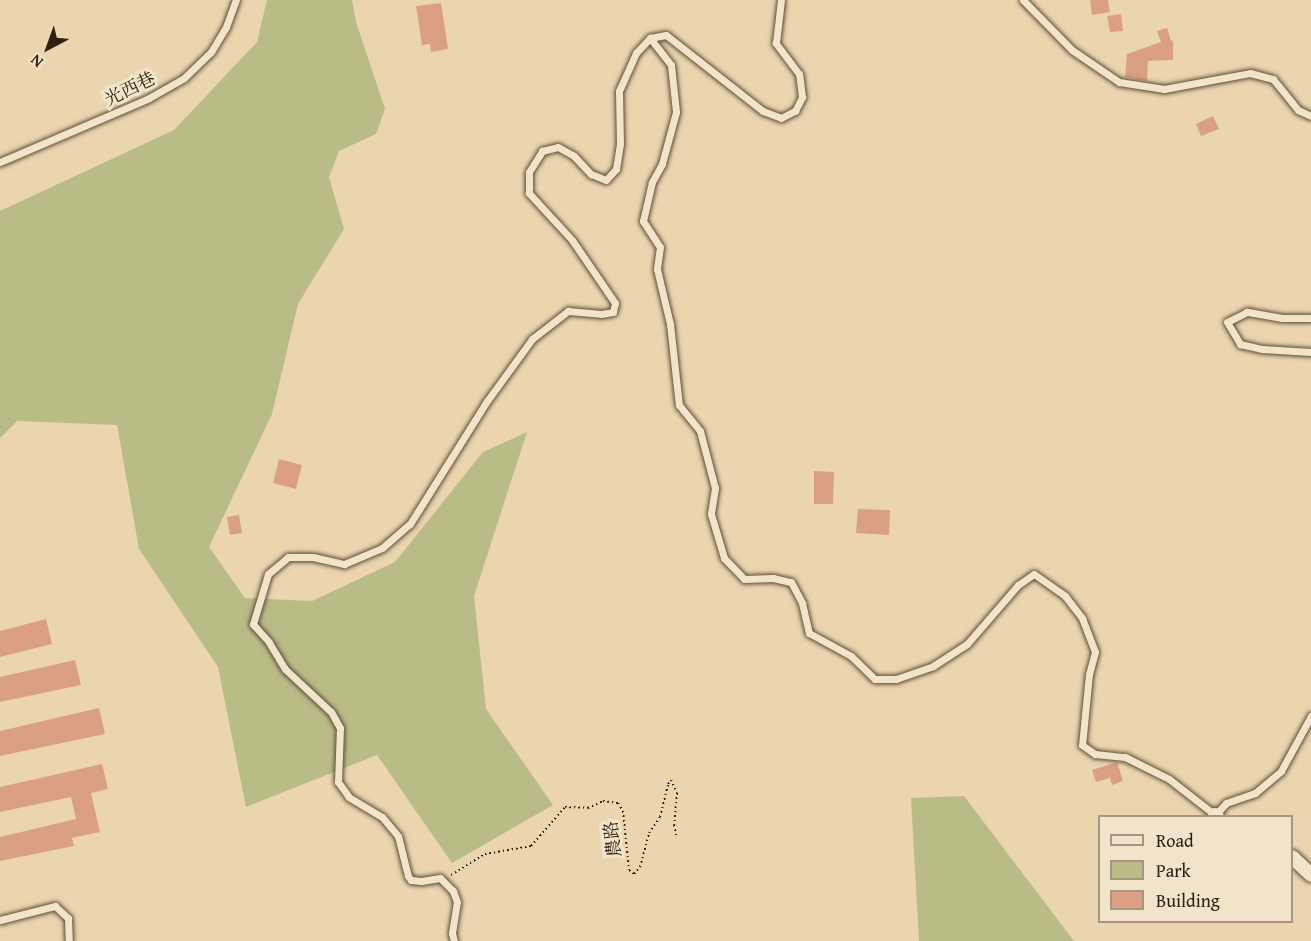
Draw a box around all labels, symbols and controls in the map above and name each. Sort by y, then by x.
north arrow [18,18,78,78]
text: N [24,49,48,74]
street label: 光西巷 [101,67,159,111]
legend [1098,815,1293,923]
street label: 農路 [600,820,626,858]
text: Road [1156,827,1194,854]
text: Park [1156,857,1191,884]
text: Building [1156,887,1220,914]

